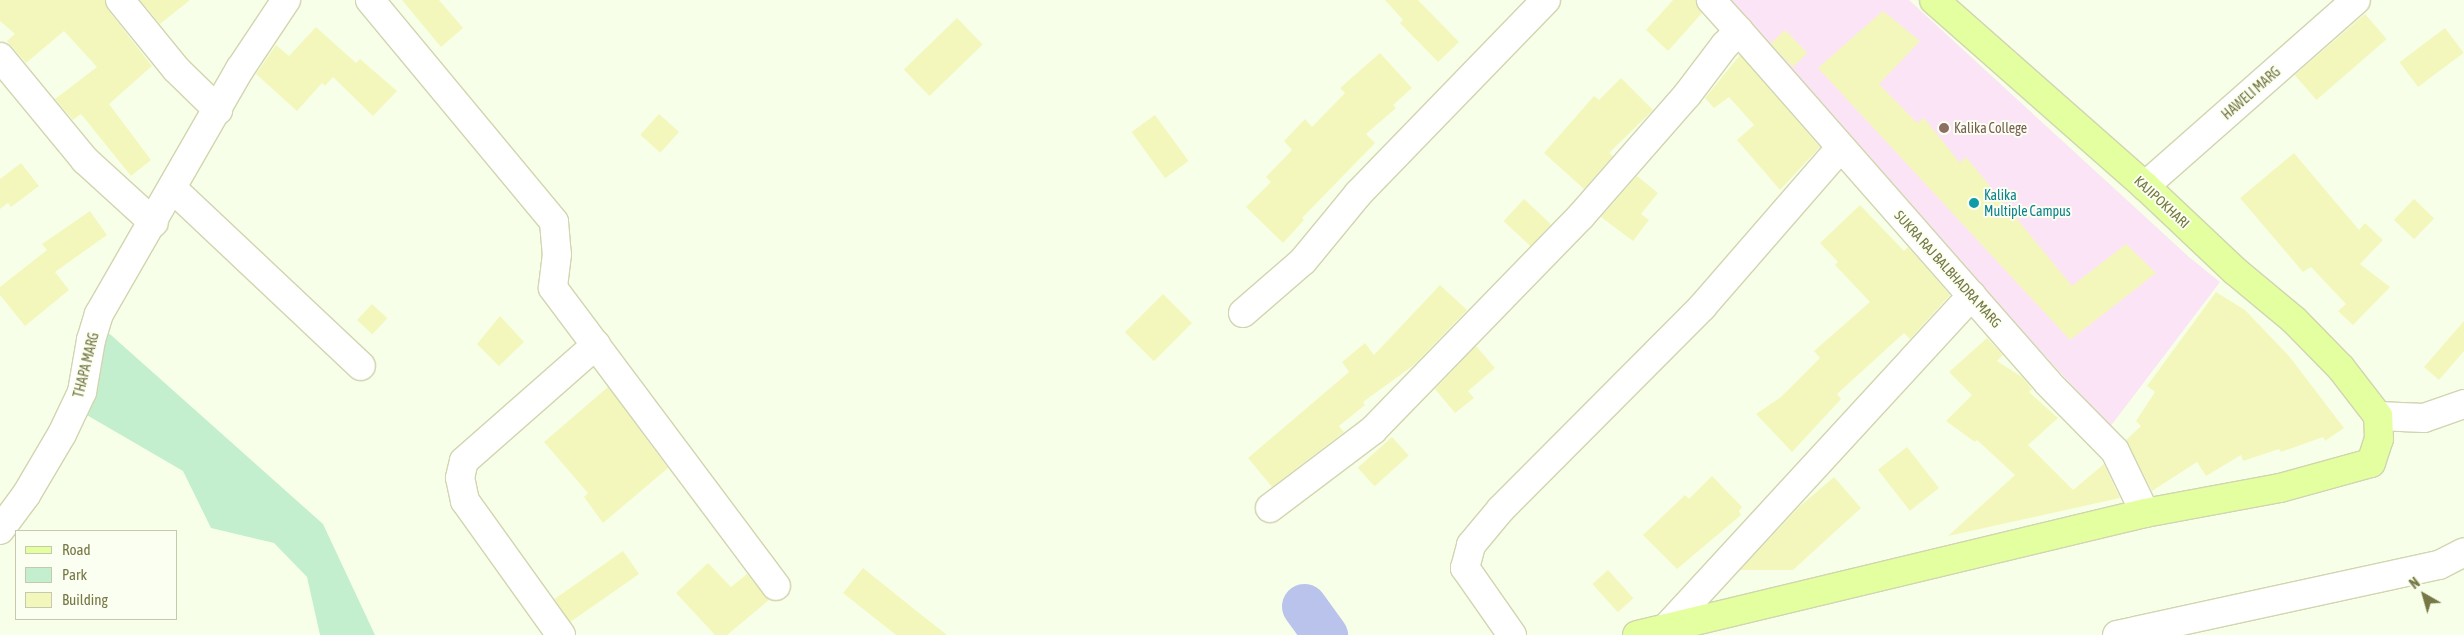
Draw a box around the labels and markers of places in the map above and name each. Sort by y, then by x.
place label: Kalika College [1954,120,2027,136]
marker: Kalika College [1938,122,1950,134]
place label: Kalika Multiple Campus [1984,187,2071,220]
marker: Kalika Multiple Campus [1968,197,1980,209]

